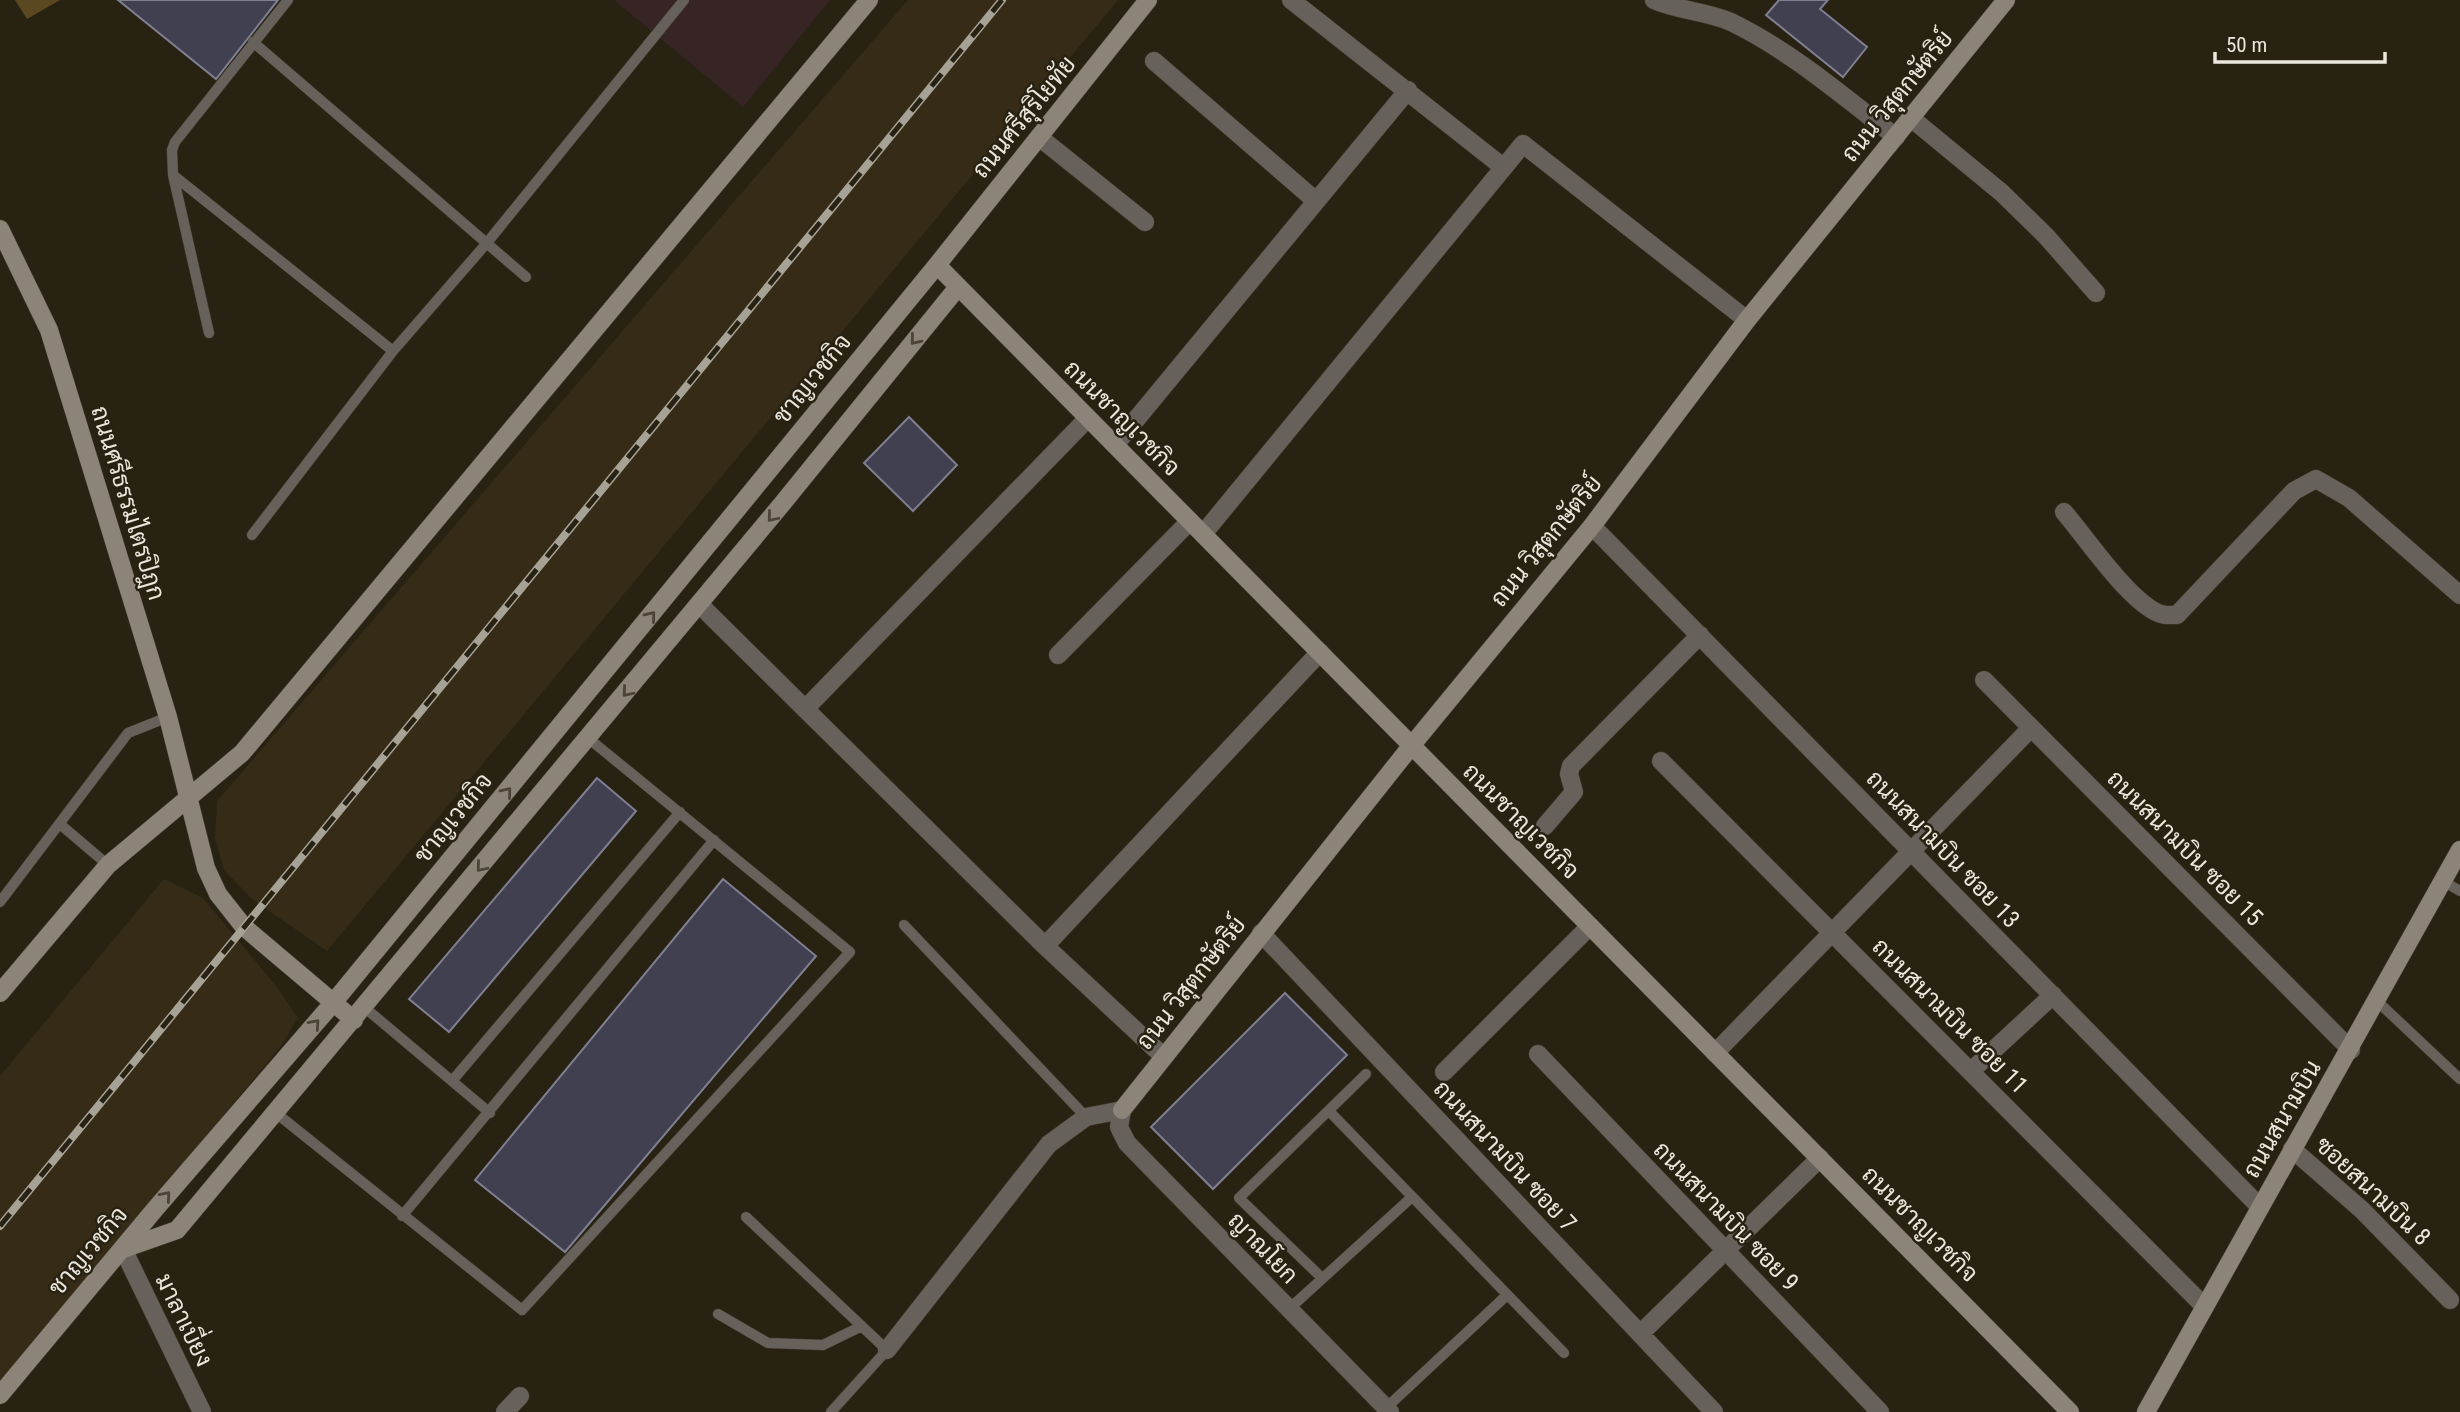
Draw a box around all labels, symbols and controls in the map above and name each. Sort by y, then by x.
scale bar [2215,21,2385,65]
street label: ถนน วิสุตกษัตริย์ [1834,23,1960,169]
text: 50 m [2226,33,2267,57]
street label: ถนนศรีสุริโยทัย [965,49,1083,185]
street label: ชาญเวชกิจ [767,328,857,430]
one-way arrow [911,331,923,344]
street label: ถนนชาญเวชกิจ [1058,354,1186,482]
street label: ถนนศรีธรรมไตรปิฎก [83,402,173,604]
street label: ถนน วิสุตกษัตริย์ [1483,468,1609,614]
one-way arrow [768,508,780,521]
one-way arrow [642,611,655,623]
one-way arrow [622,684,635,696]
street label: ถนนชาญเวชกิจ [1457,757,1585,885]
street label: ถนนสนามบิน ซอย 13 [1861,764,2025,934]
street label: ถนนสนามบิน ซอย 15 [2101,764,2269,932]
street label: ชาญเวชกิจ [408,767,498,869]
one-way arrow [498,787,511,799]
one-way arrow [477,858,489,871]
street label: ถนน วิสุตกษัตริย์ [1129,910,1253,1056]
street label: ถนนสนามบิน ซอย 11 [1866,932,2034,1100]
one-way arrow [307,1019,319,1032]
street label: ถนนสนามบิน [2237,1055,2327,1183]
street label: ถนนสนามบิน ซอย 7 [1428,1075,1582,1237]
street label: ซอยสนามบิน 8 [2310,1131,2436,1251]
street label: ถนนสนามบิน ซอย 9 [1648,1136,1804,1296]
street label: ถนนชาญเวชกิจ [1856,1160,1984,1288]
one-way arrow [158,1191,170,1204]
street label: ชาญเวชกิจ [43,1201,133,1301]
street label: ญาณโยก [1222,1205,1305,1289]
street label: มาลาเบี่ยง [150,1266,225,1371]

